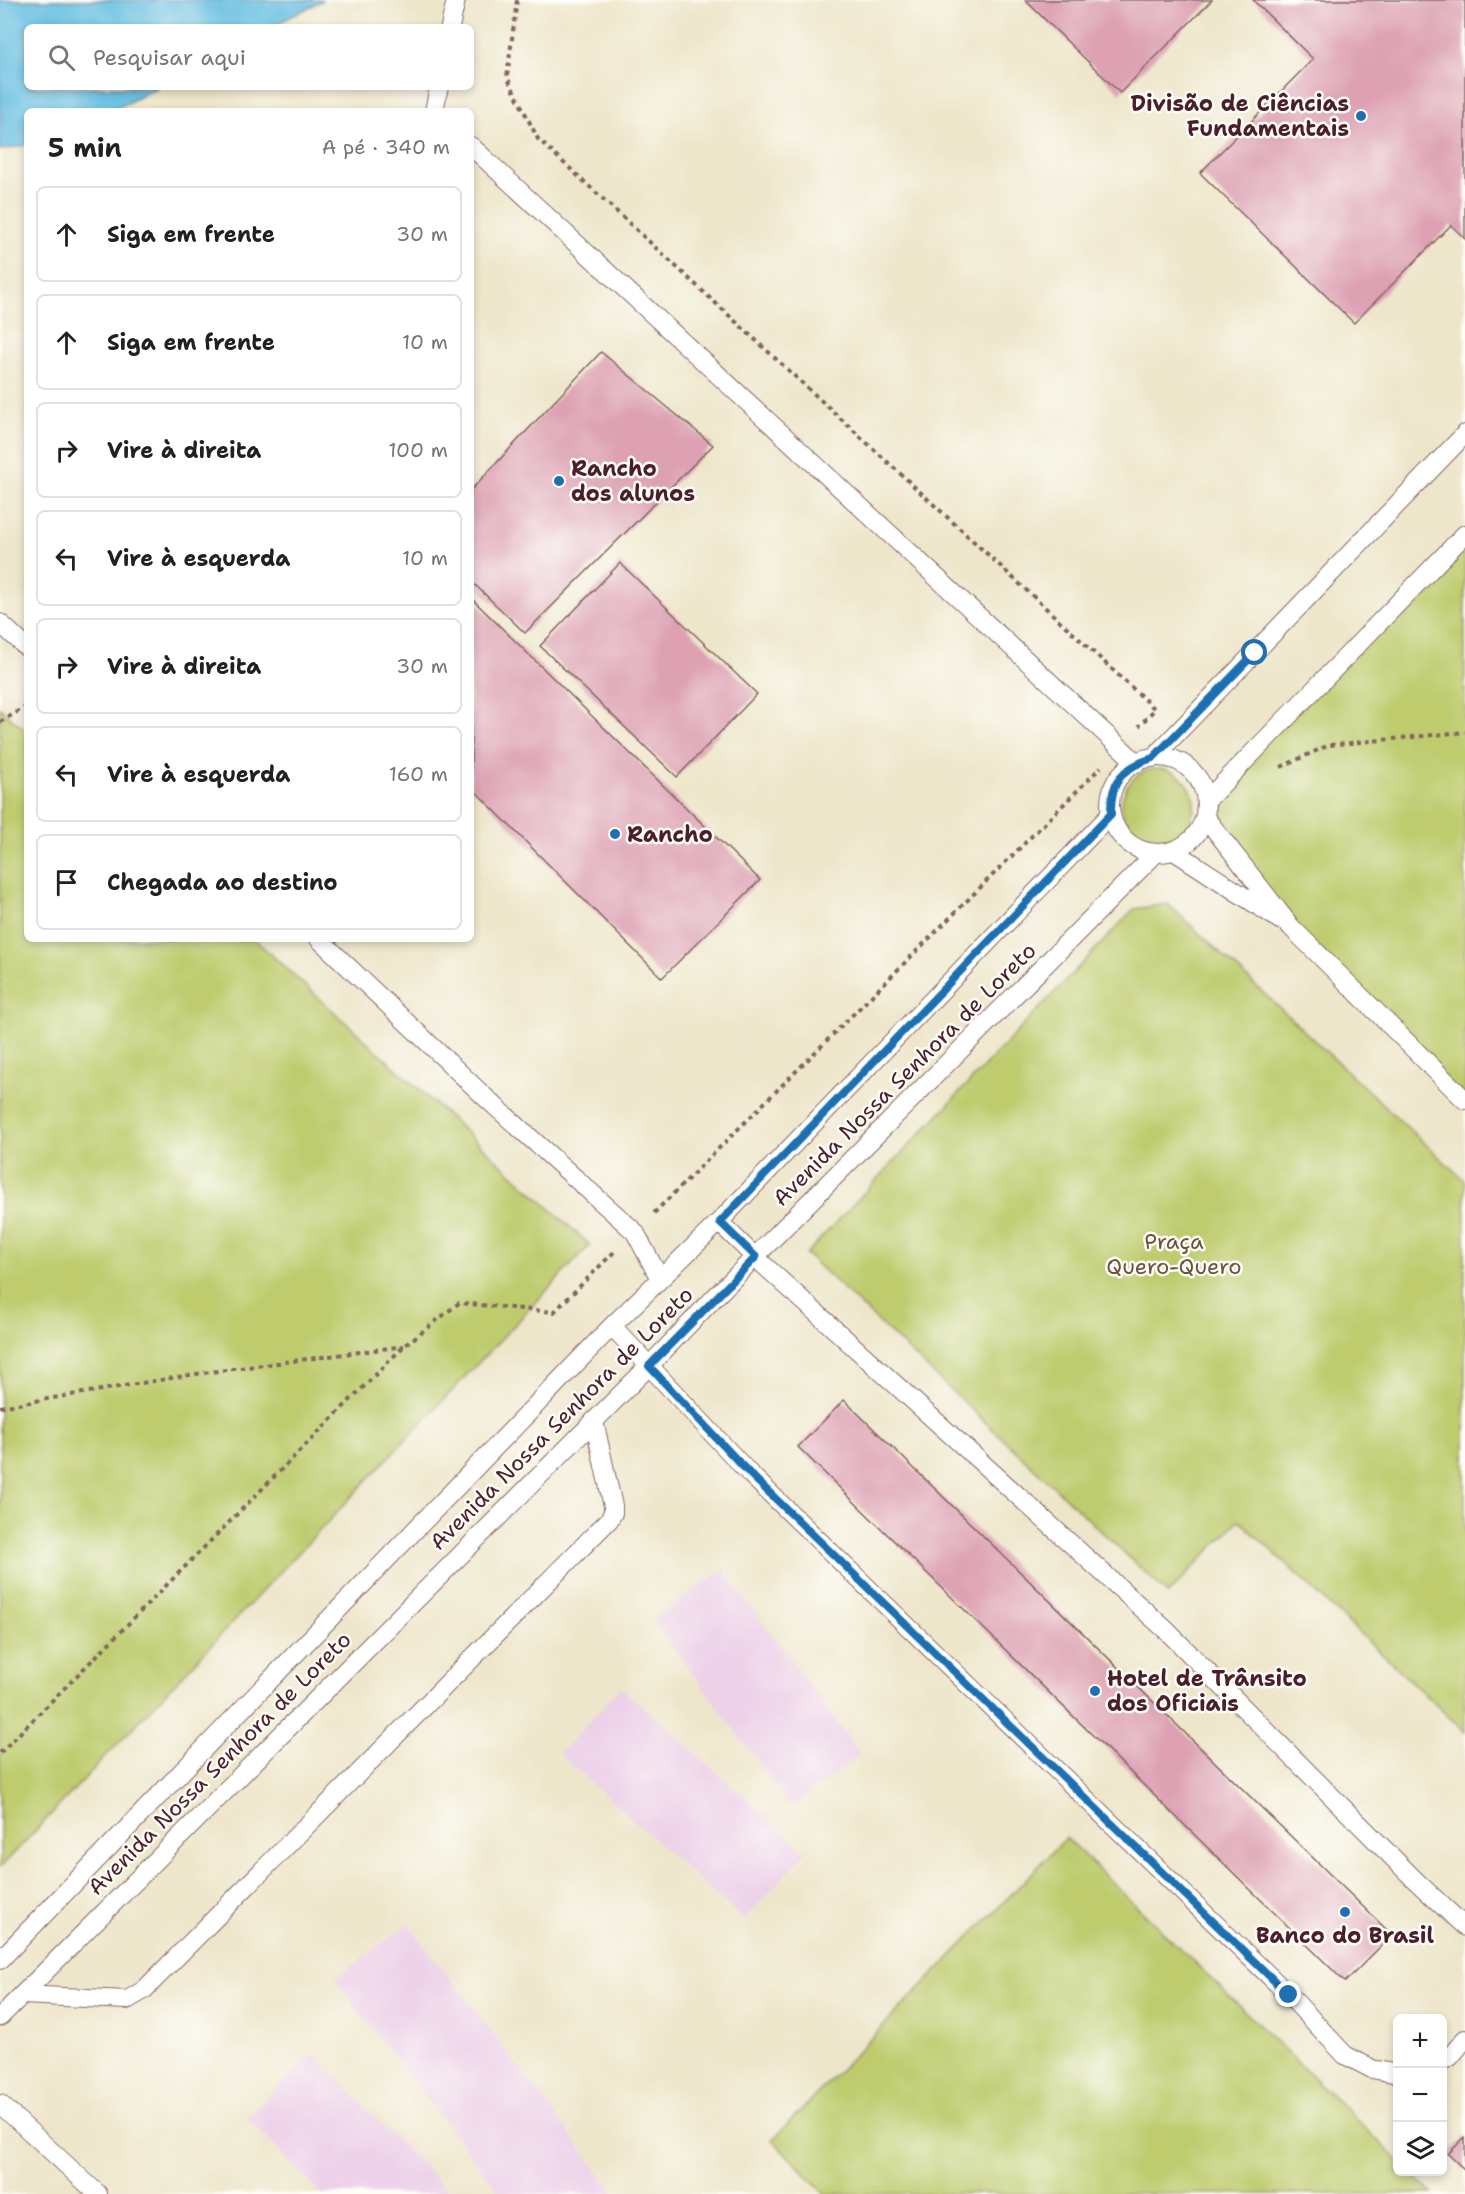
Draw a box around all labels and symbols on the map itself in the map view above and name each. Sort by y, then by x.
place label: Divisão de Ciências Fundamentais [1130,89,1349,143]
marker: Divisão de Ciências Fundamentais [1354,109,1368,123]
place label: Rancho dos alunos [571,454,695,508]
marker: Rancho dos alunos [552,474,566,488]
route start [1241,639,1267,665]
place label: Rancho [627,820,713,849]
marker: Rancho [608,827,622,841]
street label: Avenida Nossa Senhora de Loreto [766,936,1042,1212]
park label: Praça Quero-Quero [1106,1227,1242,1281]
street label: Avenida Nossa Senhora de Loreto [423,1280,699,1556]
street label: Avenida Nossa Senhora de Loreto [81,1625,357,1901]
place label: Hotel de Trânsito dos Oficiais [1107,1664,1307,1718]
marker: Hotel de Trânsito dos Oficiais [1088,1684,1102,1698]
marker: Banco do Brasil [1338,1905,1352,1919]
place label: Banco do Brasil [1256,1921,1434,1950]
route end [1275,1981,1301,2007]

